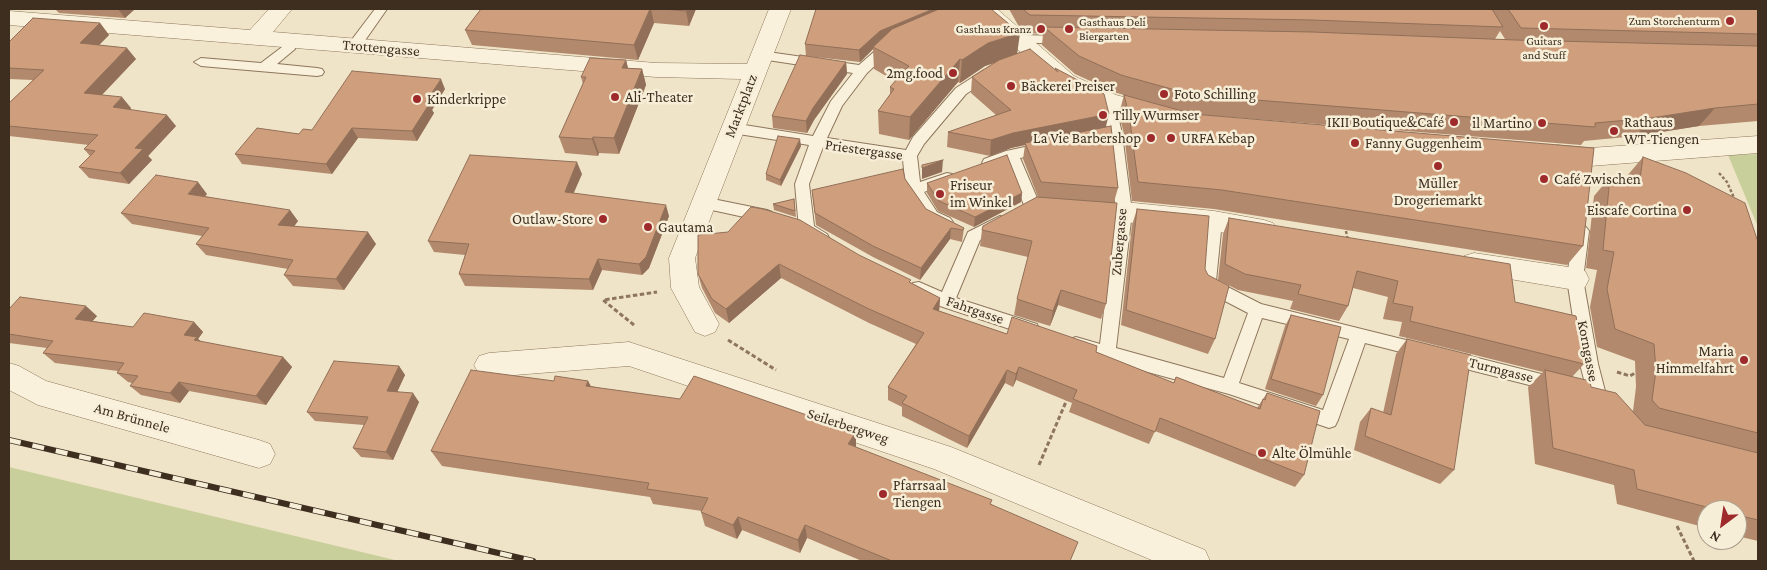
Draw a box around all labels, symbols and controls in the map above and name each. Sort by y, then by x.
place label: Zum Storchenturm [1629,14,1720,28]
place label: Gasthaus Deli Biergarten [1079,15,1146,43]
marker: Zum Storchenturm [1724,15,1736,27]
marker: Guitars and Stuff [1538,20,1550,32]
place label: Gasthaus Kranz [956,22,1031,36]
marker: Gasthaus Kranz [1035,23,1047,35]
marker: Gasthaus Deli Biergarten [1063,23,1075,35]
place label: Guitars and Stuff [1522,34,1566,62]
street label: Trottengasse [342,36,420,60]
place label: 2mg.food [886,64,943,82]
marker: 2mg.food [947,67,959,79]
street label: Marktplatz [721,72,761,140]
place label: Bäckerei Preiser [1021,77,1115,95]
marker: Bäckerei Preiser [1005,80,1017,92]
place label: Foto Schilling [1174,85,1256,103]
place label: Ali-Theater [625,88,693,106]
marker: Foto Schilling [1158,88,1170,100]
place label: Kinderkrippe [427,90,506,108]
marker: Ali-Theater [609,91,621,103]
marker: Kinderkrippe [411,93,423,105]
place label: Tilly Wurmser [1113,106,1199,124]
marker: Tilly Wurmser [1097,109,1109,121]
place label: IKII Boutique&Café [1327,113,1444,131]
place label: Rathaus WT-Tiengen [1624,113,1699,148]
place label: il Martino [1472,114,1532,132]
marker: IKII Boutique&Café [1448,116,1460,128]
marker: il Martino [1536,117,1548,129]
marker: Rathaus WT-Tiengen [1608,125,1620,137]
place label: La Vie Barbershop [1033,129,1141,147]
place label: URFA Kebap [1181,129,1255,147]
marker: La Vie Barbershop [1145,132,1157,144]
marker: URFA Kebap [1165,132,1177,144]
place label: Fanny Guggenheim [1365,134,1482,152]
street label: Priestergasse [824,136,904,164]
marker: Fanny Guggenheim [1349,137,1361,149]
marker: Müller Drogeriemarkt [1432,160,1444,172]
place label: Café Zwischen [1554,170,1641,188]
marker: Café Zwischen [1538,173,1550,185]
place label: Müller Drogeriemarkt [1394,174,1482,209]
place label: Friseur im Winkel [950,176,1012,211]
marker: Friseur im Winkel [934,188,946,200]
place label: Eiscafe Cortina [1587,201,1677,219]
marker: Eiscafe Cortina [1681,204,1693,216]
street label: Zubergasse [1107,208,1131,276]
place label: Outlaw-Store [512,210,593,228]
marker: Outlaw-Store [597,213,609,225]
place label: Gautama [658,218,713,236]
marker: Gautama [642,221,654,233]
street label: Fahrgasse [944,292,1006,328]
street label: Korngasse [1573,319,1603,383]
place label: Maria Himmelfahrt [1656,342,1734,377]
street label: Turmgasse [1467,353,1535,387]
marker: Maria Himmelfahrt [1738,354,1750,366]
street label: Am Brünnele [92,399,172,437]
street label: Seilerbergweg [805,404,891,448]
place label: Alte Ölmühle [1272,444,1351,462]
marker: Alte Ölmühle [1256,447,1268,459]
place label: Pfarrsaal Tiengen [893,476,946,511]
marker: Pfarrsaal Tiengen [877,488,889,500]
north arrow [1697,500,1747,550]
text: N [1707,528,1723,546]

